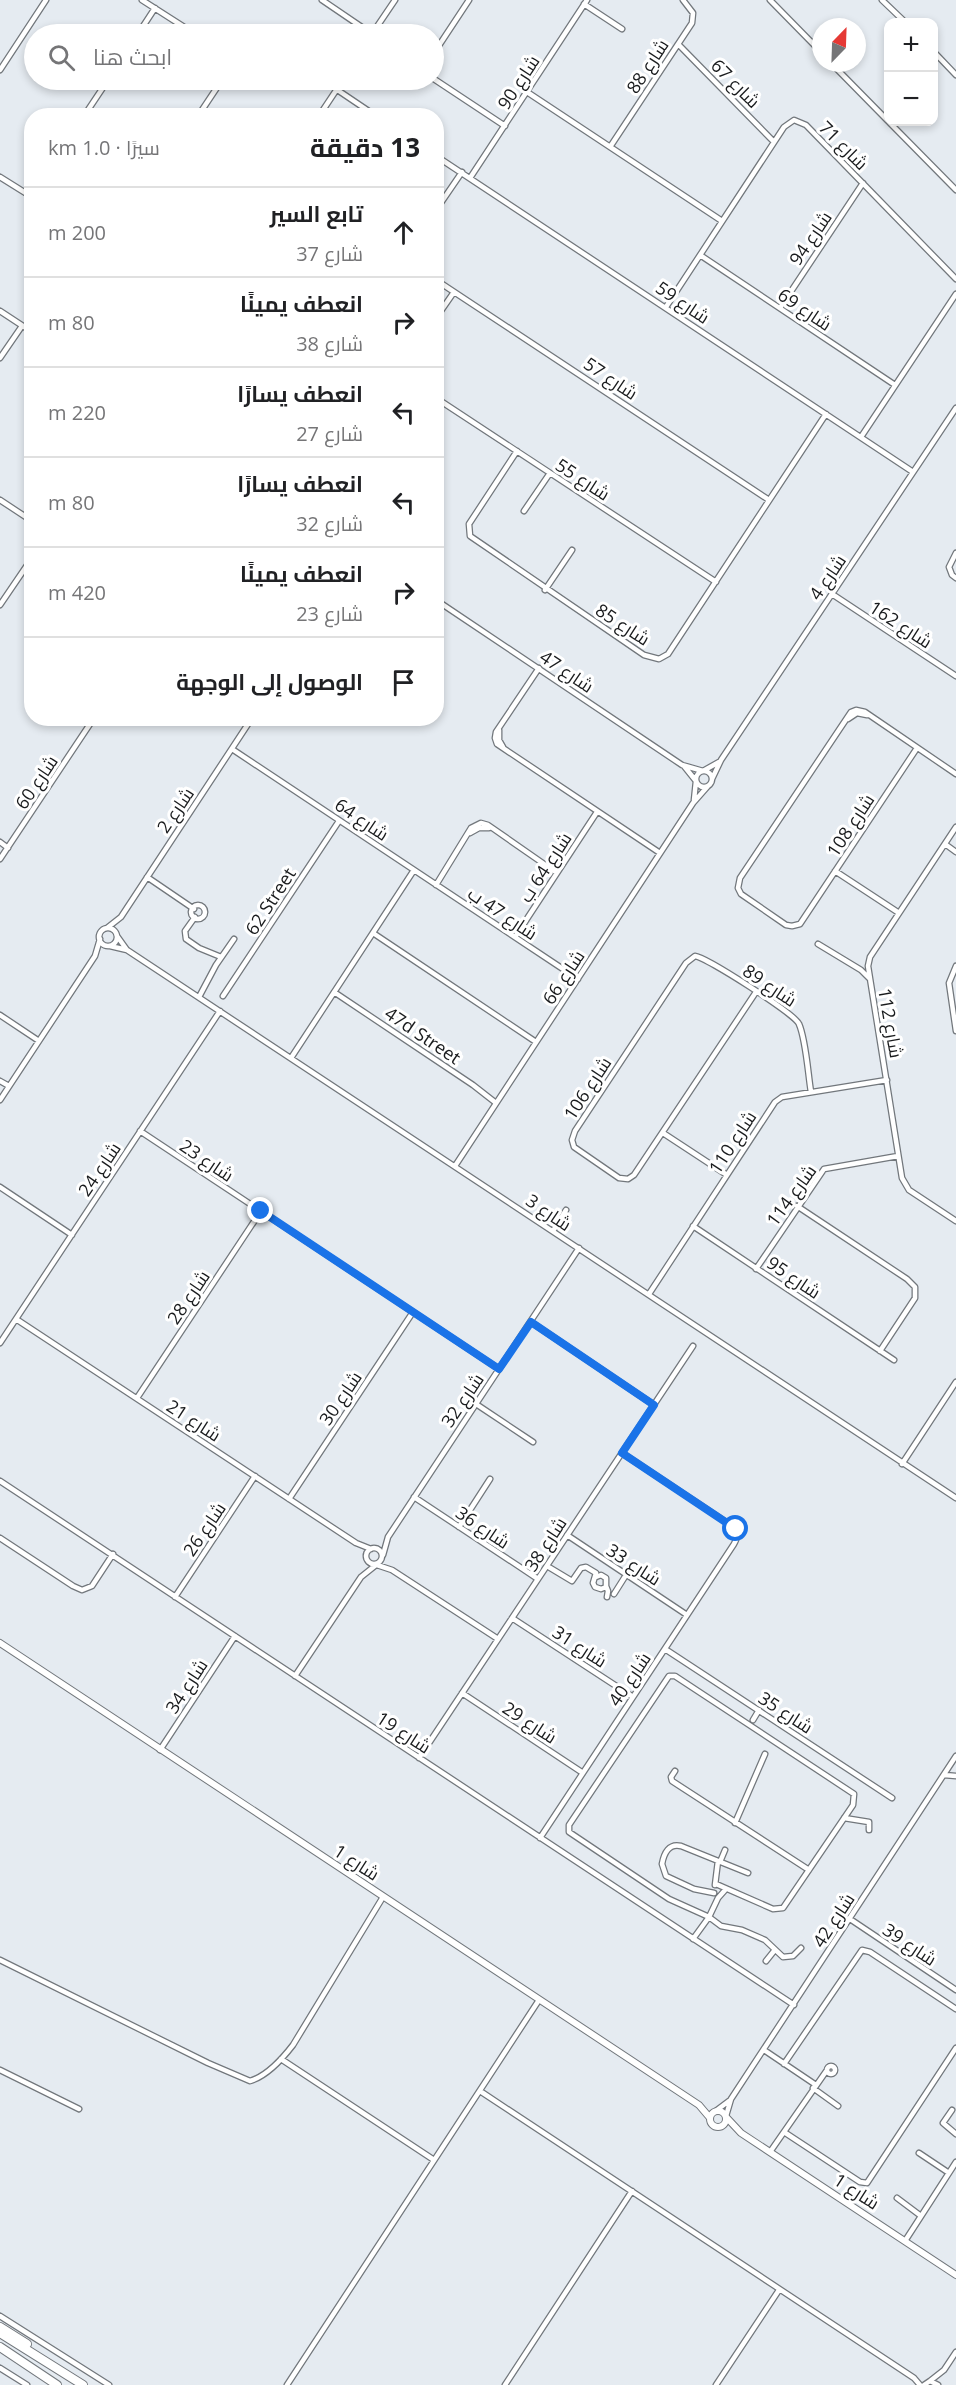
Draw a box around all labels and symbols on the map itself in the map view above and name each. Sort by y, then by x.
north arrow [812,18,866,72]
street label: شارع 88 [621,34,674,98]
street label: شارع 90 [492,50,545,114]
street label: شارع 67 [706,53,766,113]
street label: شارع 71 [814,115,874,175]
street label: شارع 94 [783,206,838,270]
street label: شارع 59 [651,275,715,330]
street label: شارع 69 [773,282,837,337]
street label: شارع 57 [579,351,643,406]
street label: شارع 55 [551,453,615,506]
street label: شارع 4 [803,550,852,605]
street label: شارع 162 [864,595,937,654]
street label: شارع 85 [591,598,655,651]
street label: شارع 47 [535,644,599,699]
street label: شارع 60 [9,750,64,814]
street label: شارع 2 [151,783,200,838]
street label: شارع 108 [821,789,880,862]
street label: شارع 64 [330,792,394,847]
street label: شارع 64 ب [513,827,577,907]
street label: 62 Street [239,863,301,939]
street label: شارع 47 ب [463,881,542,946]
street label: شارع 66 [537,945,590,1009]
street label: شارع 89 [738,958,802,1013]
street label: شارع 112 [872,986,909,1060]
street label: 47d Street [380,1001,466,1069]
street label: شارع 106 [558,1052,617,1125]
street label: شارع 110 [703,1106,762,1179]
street label: شارع 23 [175,1133,239,1188]
street label: شارع 24 [72,1137,127,1201]
street label: شارع 114 [761,1159,822,1231]
street label: شارع 3 [521,1188,576,1237]
route end [247,1197,273,1223]
street label: شارع 95 [762,1250,826,1305]
street label: شارع 28 [161,1265,216,1329]
street label: شارع 30 [313,1366,368,1430]
street label: شارع 32 [435,1368,490,1432]
street label: شارع 21 [162,1394,226,1447]
street label: شارع 26 [177,1497,232,1561]
street label: شارع 36 [451,1500,515,1555]
street label: شارع 38 [519,1512,572,1576]
route start [722,1515,748,1541]
street label: شارع 33 [602,1538,666,1591]
street label: شارع 31 [548,1620,612,1673]
street label: شارع 40 [602,1647,657,1711]
street label: شارع 34 [160,1654,213,1718]
street label: شارع 35 [754,1686,818,1739]
street label: شارع 29 [498,1696,562,1749]
street label: شارع 19 [372,1706,436,1759]
street label: شارع 1 [329,1838,384,1886]
street label: شارع 42 [807,1888,860,1952]
street label: شارع 39 [878,1917,942,1972]
street label: شارع 1 [829,2167,884,2215]

